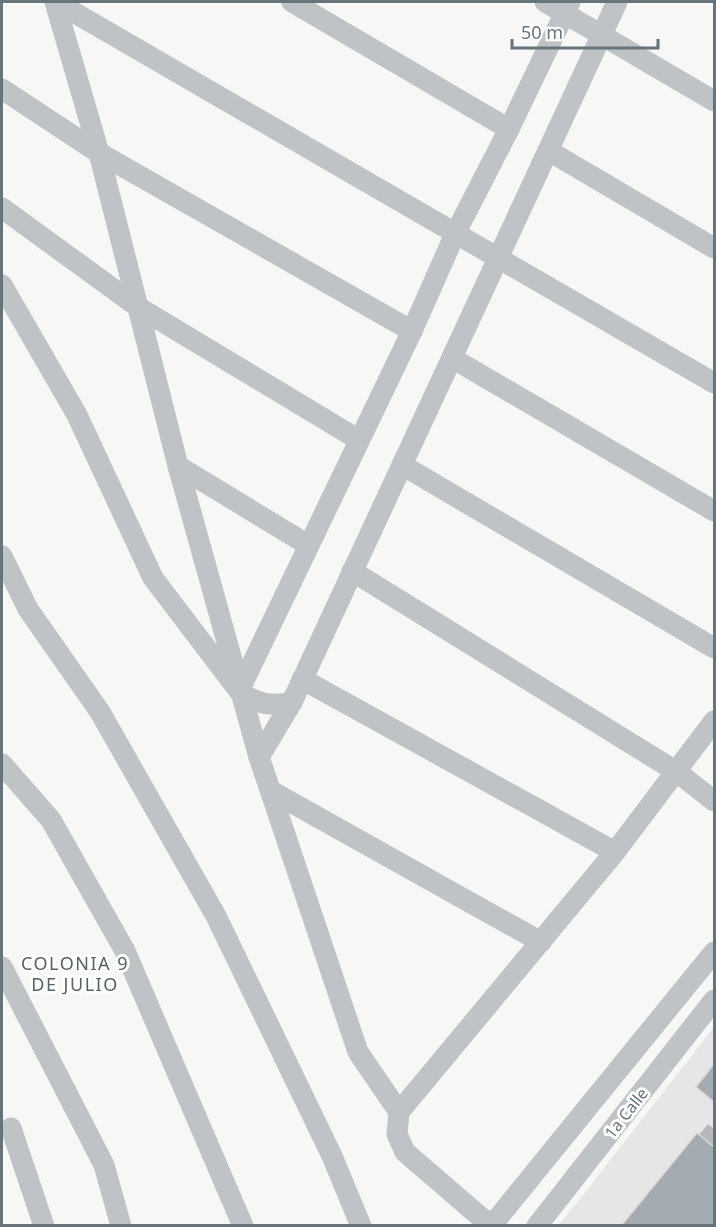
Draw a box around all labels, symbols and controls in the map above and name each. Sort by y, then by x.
scale bar [512,12,658,50]
text: 50 m [521,20,563,44]
district label: COLONIA 9 DE JULIO [21,951,129,996]
street label: 1a Calle [599,1083,653,1143]

